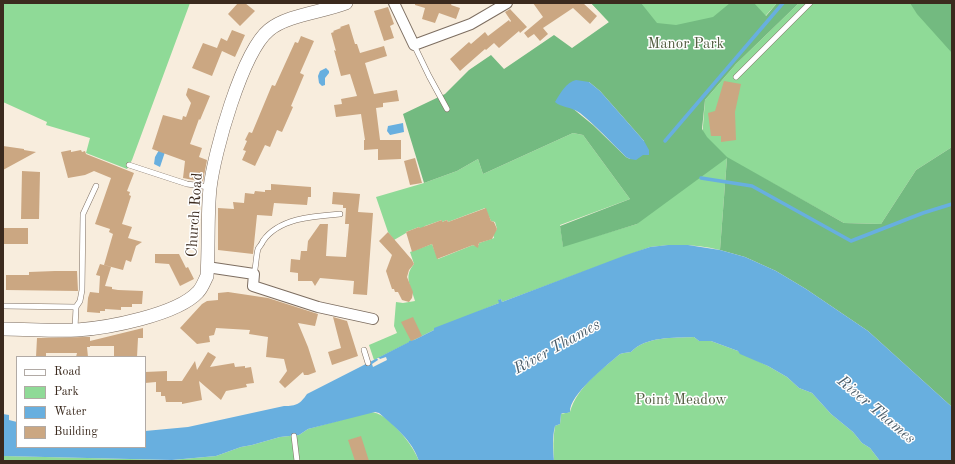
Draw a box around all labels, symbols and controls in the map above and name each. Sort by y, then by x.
park label: Manor Park [648,35,724,53]
street label: Church Road [183,172,207,258]
water label: River Thames [510,315,604,379]
legend [16,356,146,448]
text: Road [54,366,81,378]
water label: River Thames [833,372,919,448]
text: Park [54,386,79,398]
park label: Point Meadow [635,391,727,409]
text: Water [54,406,86,418]
text: Building [54,426,98,438]

